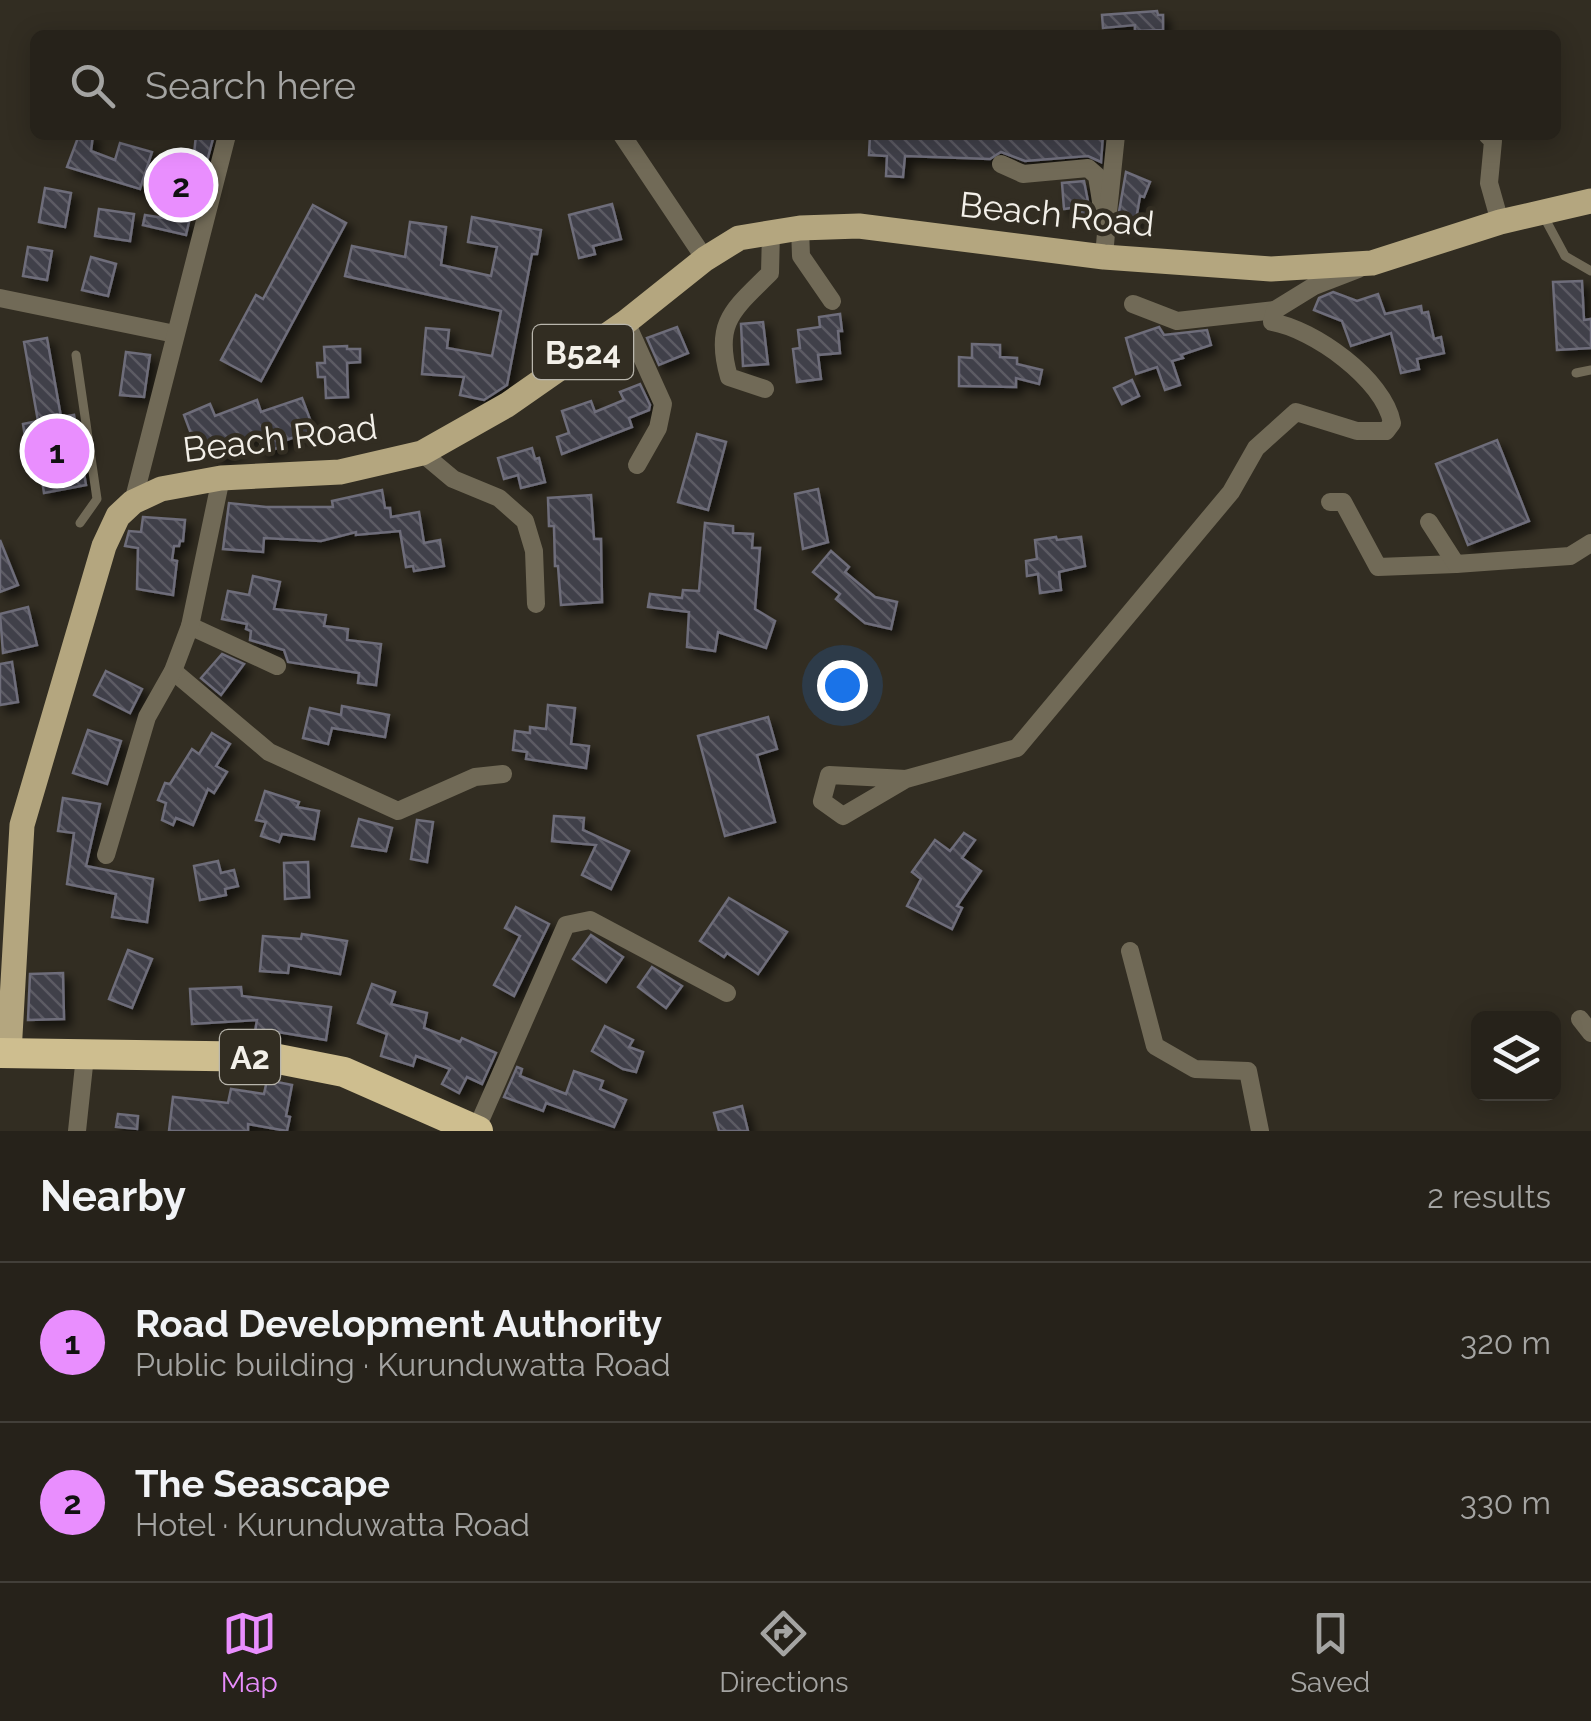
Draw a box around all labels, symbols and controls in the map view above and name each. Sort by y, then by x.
search box [30,30,1561,140]
icon: search [65,58,120,113]
text: Search here [145,63,356,108]
pin: 2 [148,148,214,222]
street label: Beach Road [958,183,1156,245]
road number: B524 [533,325,633,379]
street label: Beach Road [181,406,379,470]
pin: 1 [24,414,90,488]
your location [817,660,868,711]
map controls [1471,1011,1561,1101]
button: layers [1471,1011,1561,1101]
road number: A2 [220,1030,280,1084]
text: Nearby [40,1172,186,1221]
text: 2 results [1427,1178,1551,1215]
text: Road Development Authority [135,1301,662,1346]
text: 1 [65,1324,80,1361]
text: 320 m [1460,1324,1551,1361]
text: Public building · Kurunduwatta Road [135,1346,671,1383]
text: The Seascape [135,1461,390,1506]
text: 2 [63,1484,82,1521]
text: 330 m [1460,1484,1551,1521]
text: Hotel · Kurunduwatta Road [135,1506,530,1543]
tab: Map [221,1606,278,1699]
tab: Directions [719,1606,849,1699]
tab: Saved [1290,1606,1370,1699]

